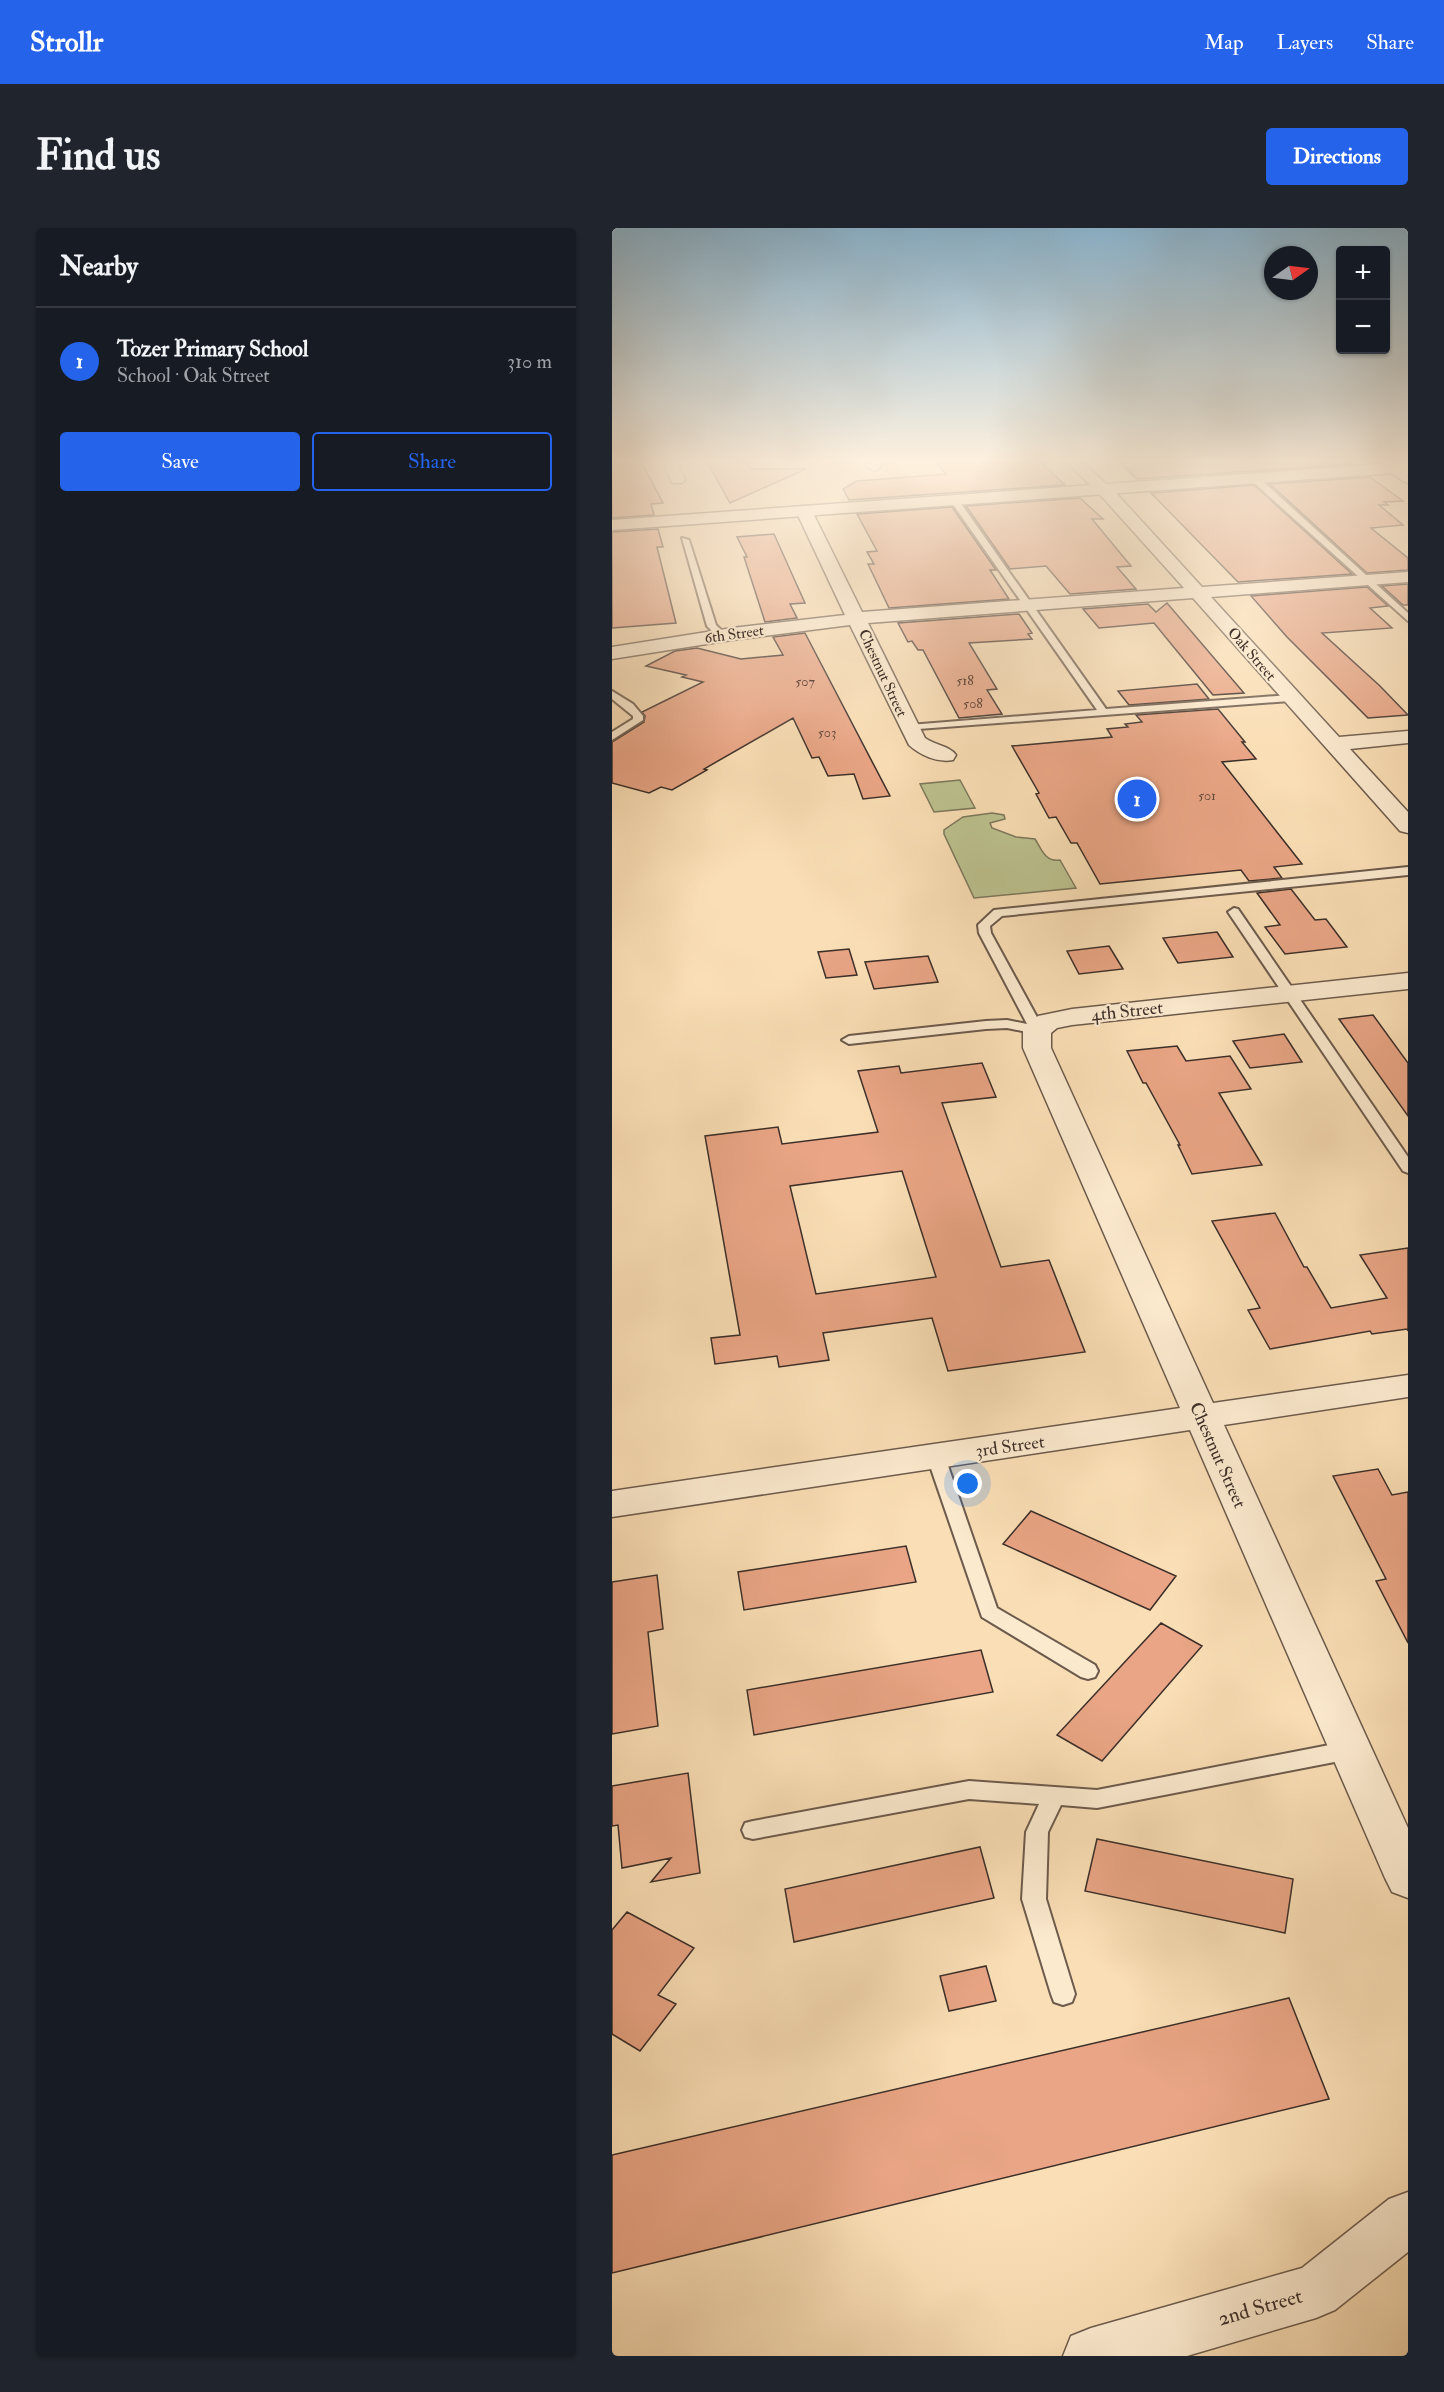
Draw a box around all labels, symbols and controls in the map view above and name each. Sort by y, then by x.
text: Strollr [30,25,103,60]
text: Map [1204,29,1244,56]
text: Layers [1277,29,1333,56]
text: Share [1366,29,1414,56]
button: Directions [1266,128,1408,185]
text: Find us [36,130,160,182]
north arrow [1264,246,1318,300]
map controls [1336,246,1390,354]
button: + [1336,246,1390,300]
text: Nearby [60,251,138,283]
button: − [1336,300,1390,354]
text: Tozer Primary School [117,335,308,363]
text: 1 [76,349,83,374]
text: 310 m [507,349,552,374]
text: School · Oak Street [117,363,270,388]
button: Save [60,432,300,491]
button: Share [312,432,552,491]
street label: 6th Street [703,621,765,648]
street label: Oak Street [1223,624,1280,685]
street label: Chestnut Street [854,626,911,720]
house number: 518 [956,672,974,689]
house number: 507 [795,673,815,690]
house number: 508 [963,695,983,712]
house number: 503 [818,724,836,741]
pin: 1 [1118,776,1156,822]
house number: 501 [1198,787,1216,804]
street label: 4th Street [1090,996,1164,1027]
street label: Chestnut Street [1184,1399,1251,1512]
street label: 3rd Street [974,1430,1046,1463]
your location [953,1469,982,1498]
street label: 2nd Street [1215,2282,1306,2332]

